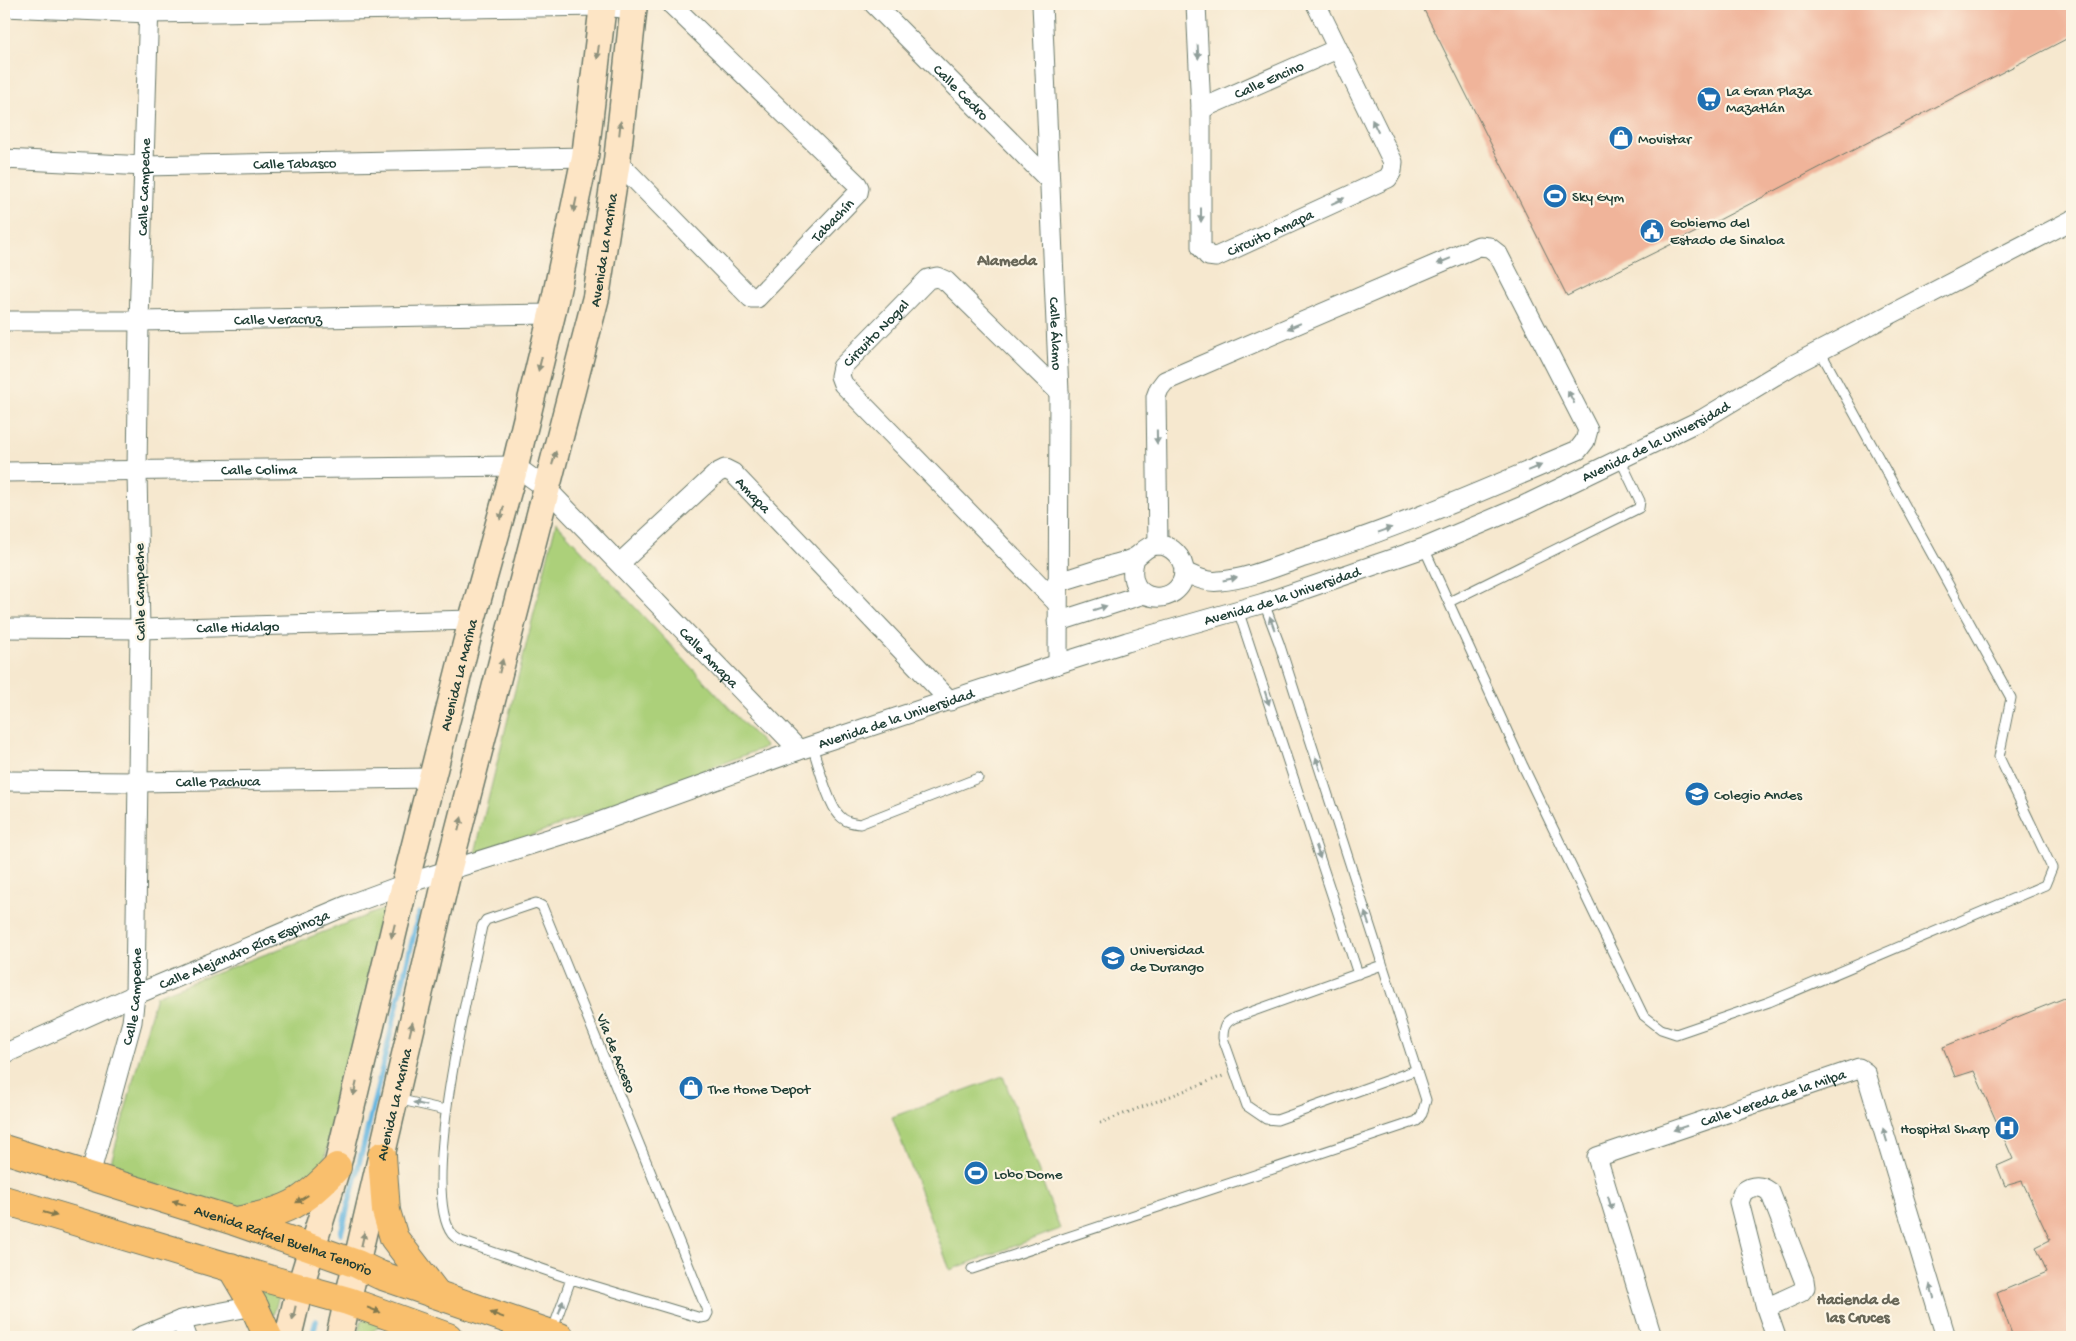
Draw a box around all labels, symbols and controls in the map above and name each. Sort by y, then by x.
one-way arrow [594,44,602,60]
one-way arrow [1195,45,1203,61]
street label: Calle Encino [1232,58,1307,104]
street label: Calle Cedro [928,61,992,125]
place label: La Gran Plaza Mazatlán [1726,83,1813,118]
supermarket icon: La Gran Plaza Mazatlán [1696,86,1722,112]
one-way arrow [616,119,624,135]
one-way arrow [1371,119,1379,133]
shop icon: Movistar [1608,125,1634,151]
place label: Movistar [1638,131,1693,149]
street label: Calle Campeche [135,138,156,236]
street label: Calle Tabasco [253,155,337,175]
sports icon: Sky Gym [1542,183,1568,209]
place label: Sky Gym [1572,189,1624,207]
street label: Avenida La Marina [587,192,623,309]
street label: Tabachín [808,196,859,248]
one-way arrow [571,197,579,212]
one-way arrow [1331,197,1345,205]
street label: Circuito Amapa [1225,206,1318,262]
one-way arrow [1197,207,1205,223]
place label: Gobierno del Estado de Sinaloa [1670,215,1785,250]
public building icon: Gobierno del Estado de Sinaloa [1639,218,1665,244]
district label: Alameda [976,253,1038,272]
one-way arrow [1437,258,1451,266]
street label: Circuito Nogal [840,296,914,372]
street label: Calle Álamo [1044,297,1065,371]
street label: Calle Veracruz [234,311,323,330]
one-way arrow [1287,322,1301,330]
one-way arrow [536,356,544,371]
one-way arrow [1567,390,1575,404]
street label: Avenida de la Universidad [1579,397,1735,487]
one-way arrow [1153,429,1161,445]
one-way arrow [550,450,558,465]
street label: Calle Colima [221,462,298,480]
one-way arrow [1528,463,1542,471]
street label: Amapa [731,474,774,518]
one-way arrow [498,505,506,521]
one-way arrow [1378,526,1393,533]
street label: Calle Campeche [131,543,151,641]
street label: Avenida de la Universidad [1202,563,1364,631]
one-way arrow [1223,575,1239,583]
one-way arrow [1093,603,1108,611]
one-way arrow [1268,615,1276,630]
street label: Avenida La Marina [437,617,483,733]
street label: Calle Hidalgo [196,618,280,638]
street label: Calle Amapa [674,624,742,693]
one-way arrow [497,659,505,674]
street label: Avenida de la Universidad [816,685,978,754]
one-way arrow [1264,690,1272,705]
one-way arrow [1313,756,1321,771]
street label: Calle Pachuca [176,773,261,792]
school or university icon: Colegio Andes [1684,781,1710,807]
place label: Colegio Andes [1714,787,1803,805]
one-way arrow [456,816,464,831]
one-way arrow [1315,845,1322,860]
street label: Calle Alejandro Ríos Espinoza [157,907,333,995]
one-way arrow [1363,911,1370,926]
one-way arrow [389,923,397,938]
place label: Universidad de Durango [1130,942,1205,977]
school or university icon: Universidad de Durango [1100,945,1126,971]
street label: Calle Campeche [119,948,147,1048]
street label: Vía de Acceso [591,1011,639,1096]
one-way arrow [407,1022,415,1037]
street label: Avenida La Marina [374,1046,417,1163]
street label: Calle Vereda de la Milpa [1699,1066,1849,1132]
shop icon: The Home Depot [678,1075,704,1101]
one-way arrow [350,1081,358,1097]
place label: The Home Depot [707,1081,812,1099]
one-way arrow [412,1100,428,1108]
hospital icon: Hospital Sharp [1994,1115,2020,1141]
place label: Hospital Sharp [1900,1121,1991,1139]
one-way arrow [1672,1125,1687,1132]
one-way arrow [1880,1127,1888,1142]
sports icon: Lobo Dome [963,1160,989,1186]
place label: Lobo Dome [994,1166,1063,1184]
one-way arrow [295,1195,308,1204]
one-way arrow [1607,1196,1615,1211]
one-way arrow [171,1199,186,1206]
street label: Avenida Rafael Buelna Tenorio [192,1202,375,1281]
one-way arrow [43,1211,58,1219]
one-way arrow [359,1231,367,1246]
one-way arrow [1927,1283,1935,1298]
district label: Hacienda de las Cruces [1817,1292,1900,1329]
one-way arrow [558,1299,565,1314]
one-way arrow [290,1306,298,1321]
one-way arrow [367,1306,382,1314]
one-way arrow [489,1311,504,1319]

